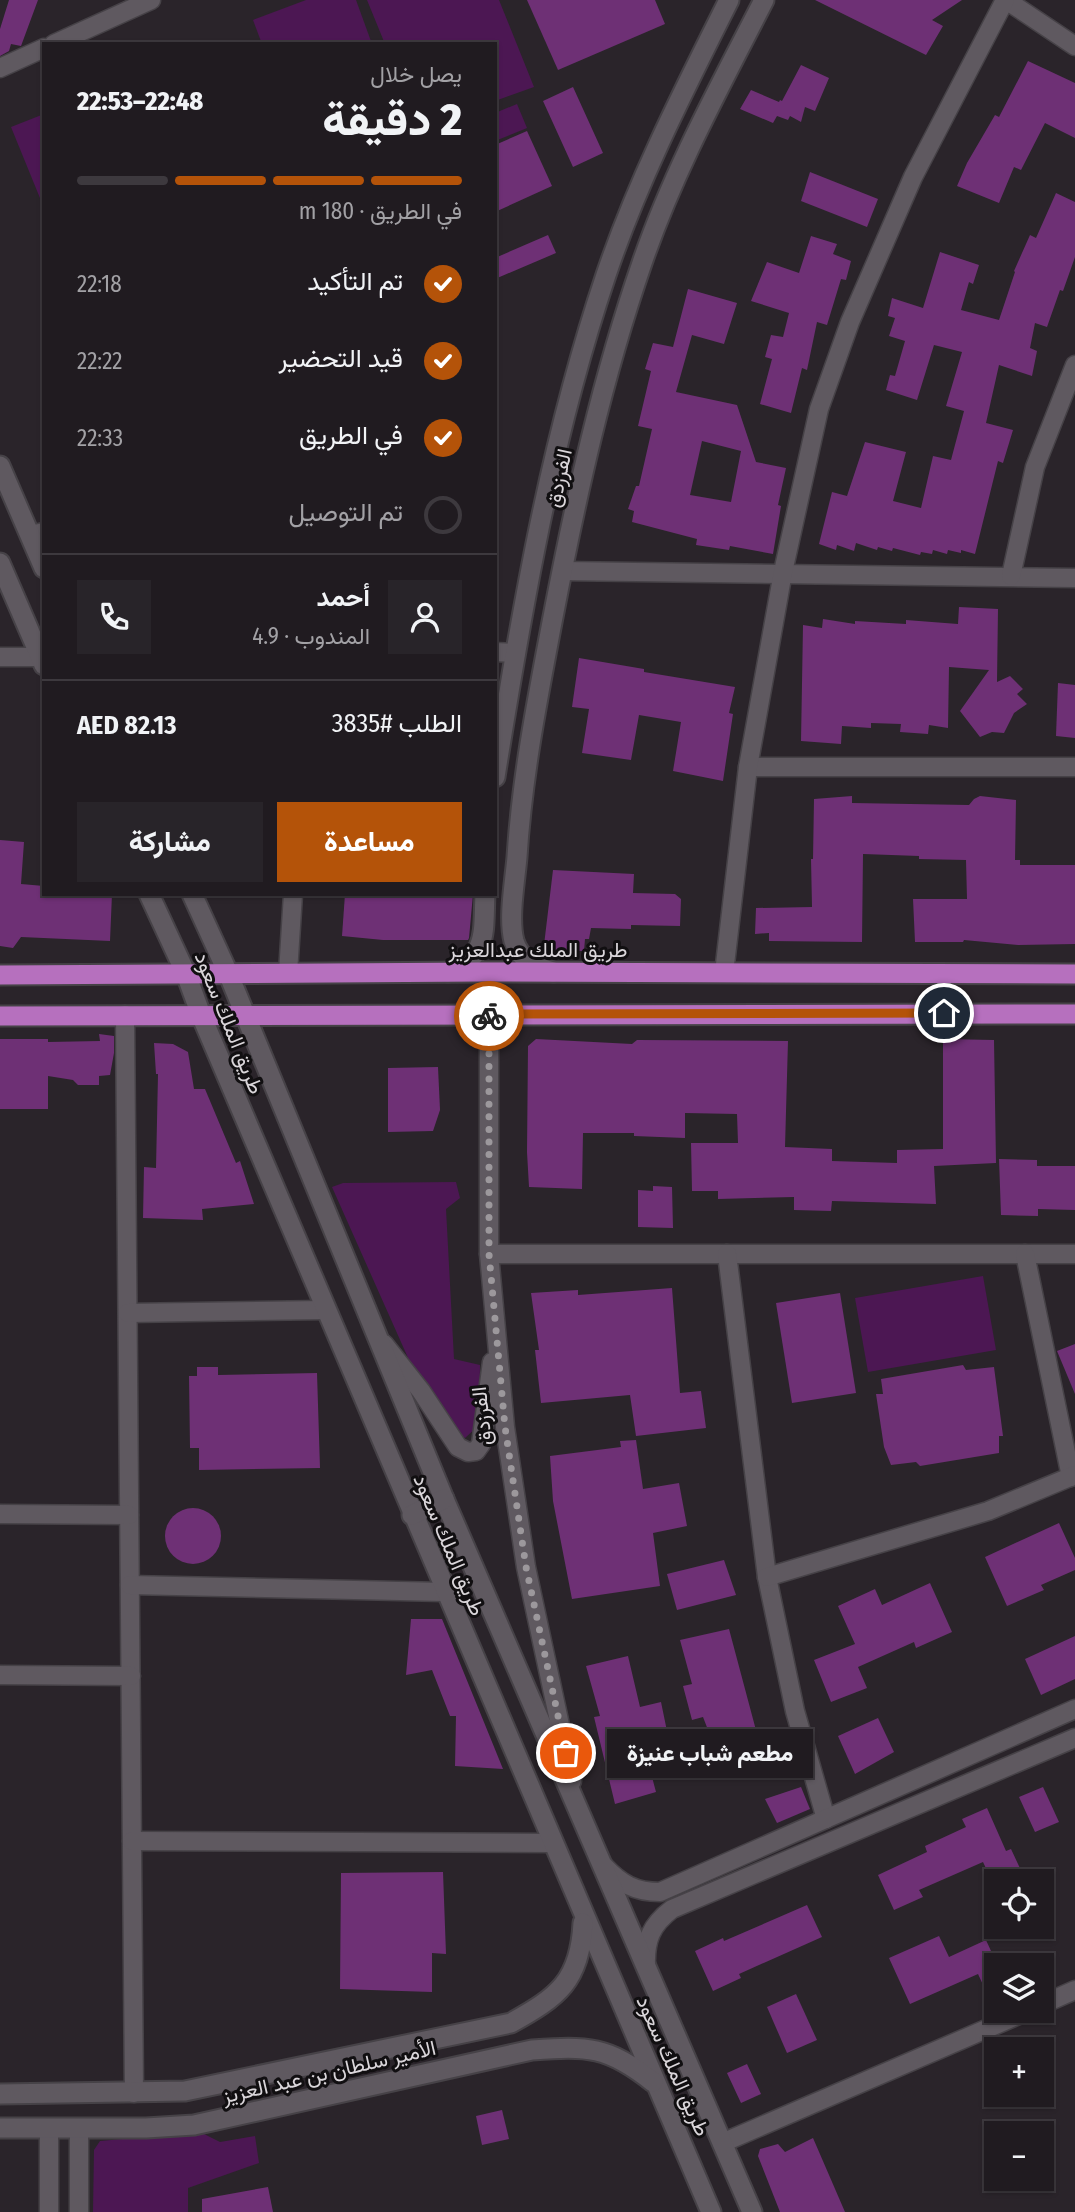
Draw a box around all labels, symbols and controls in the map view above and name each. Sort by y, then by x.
text: يصل خلال [370,60,462,88]
text: 22:48–22:53 [77,86,203,117]
text: 2 دقيقة [322,92,462,147]
text: في الطريق · 180 m [299,197,462,225]
icon: check [424,265,462,303]
text: تم التأكيد [307,266,403,297]
text: 22:18 [77,270,122,298]
icon: check [424,342,462,380]
text: قيد التحضير [278,343,403,374]
text: 22:22 [77,347,122,375]
icon: check [424,419,462,457]
text: في الطريق [299,420,403,451]
text: 22:33 [77,424,123,452]
street label: الفرزدق [540,446,578,510]
text: تم التوصيل [289,497,403,528]
button: phone [77,580,151,654]
button: person [388,580,462,654]
text: أحمد [317,582,370,613]
text: المندوب · 4.9 [252,622,370,650]
text: الطلب #3835 [332,708,462,739]
text: AED 82.13 [77,710,177,741]
button: مشاركة [77,802,263,882]
button: مساعدة [277,802,462,882]
street label: طريق الملك عبدالعزيز [448,937,627,963]
street label: طريق الملك سعود [189,948,269,1098]
courier [454,981,524,1051]
pin [914,983,974,1043]
icon: home [925,994,963,1032]
icon: bike [470,997,508,1035]
street label: الفرزدق [466,1385,498,1447]
street label: طريق الملك سعود [408,1470,490,1620]
pin [536,1723,596,1783]
callout: مطعم شباب عنيزة [608,1728,814,1778]
icon: bag [547,1734,585,1772]
text: مطعم شباب عنيزة [627,1739,793,1767]
map controls [984,1869,1054,2191]
button: locate [984,1869,1054,1939]
button: layers [984,1953,1054,2023]
street label: طريق الملك سعود [630,1992,716,2140]
street label: الأمير سلطان بن عبد العزيز [219,2035,438,2109]
button: + [984,2037,1054,2107]
button: − [984,2121,1054,2191]

